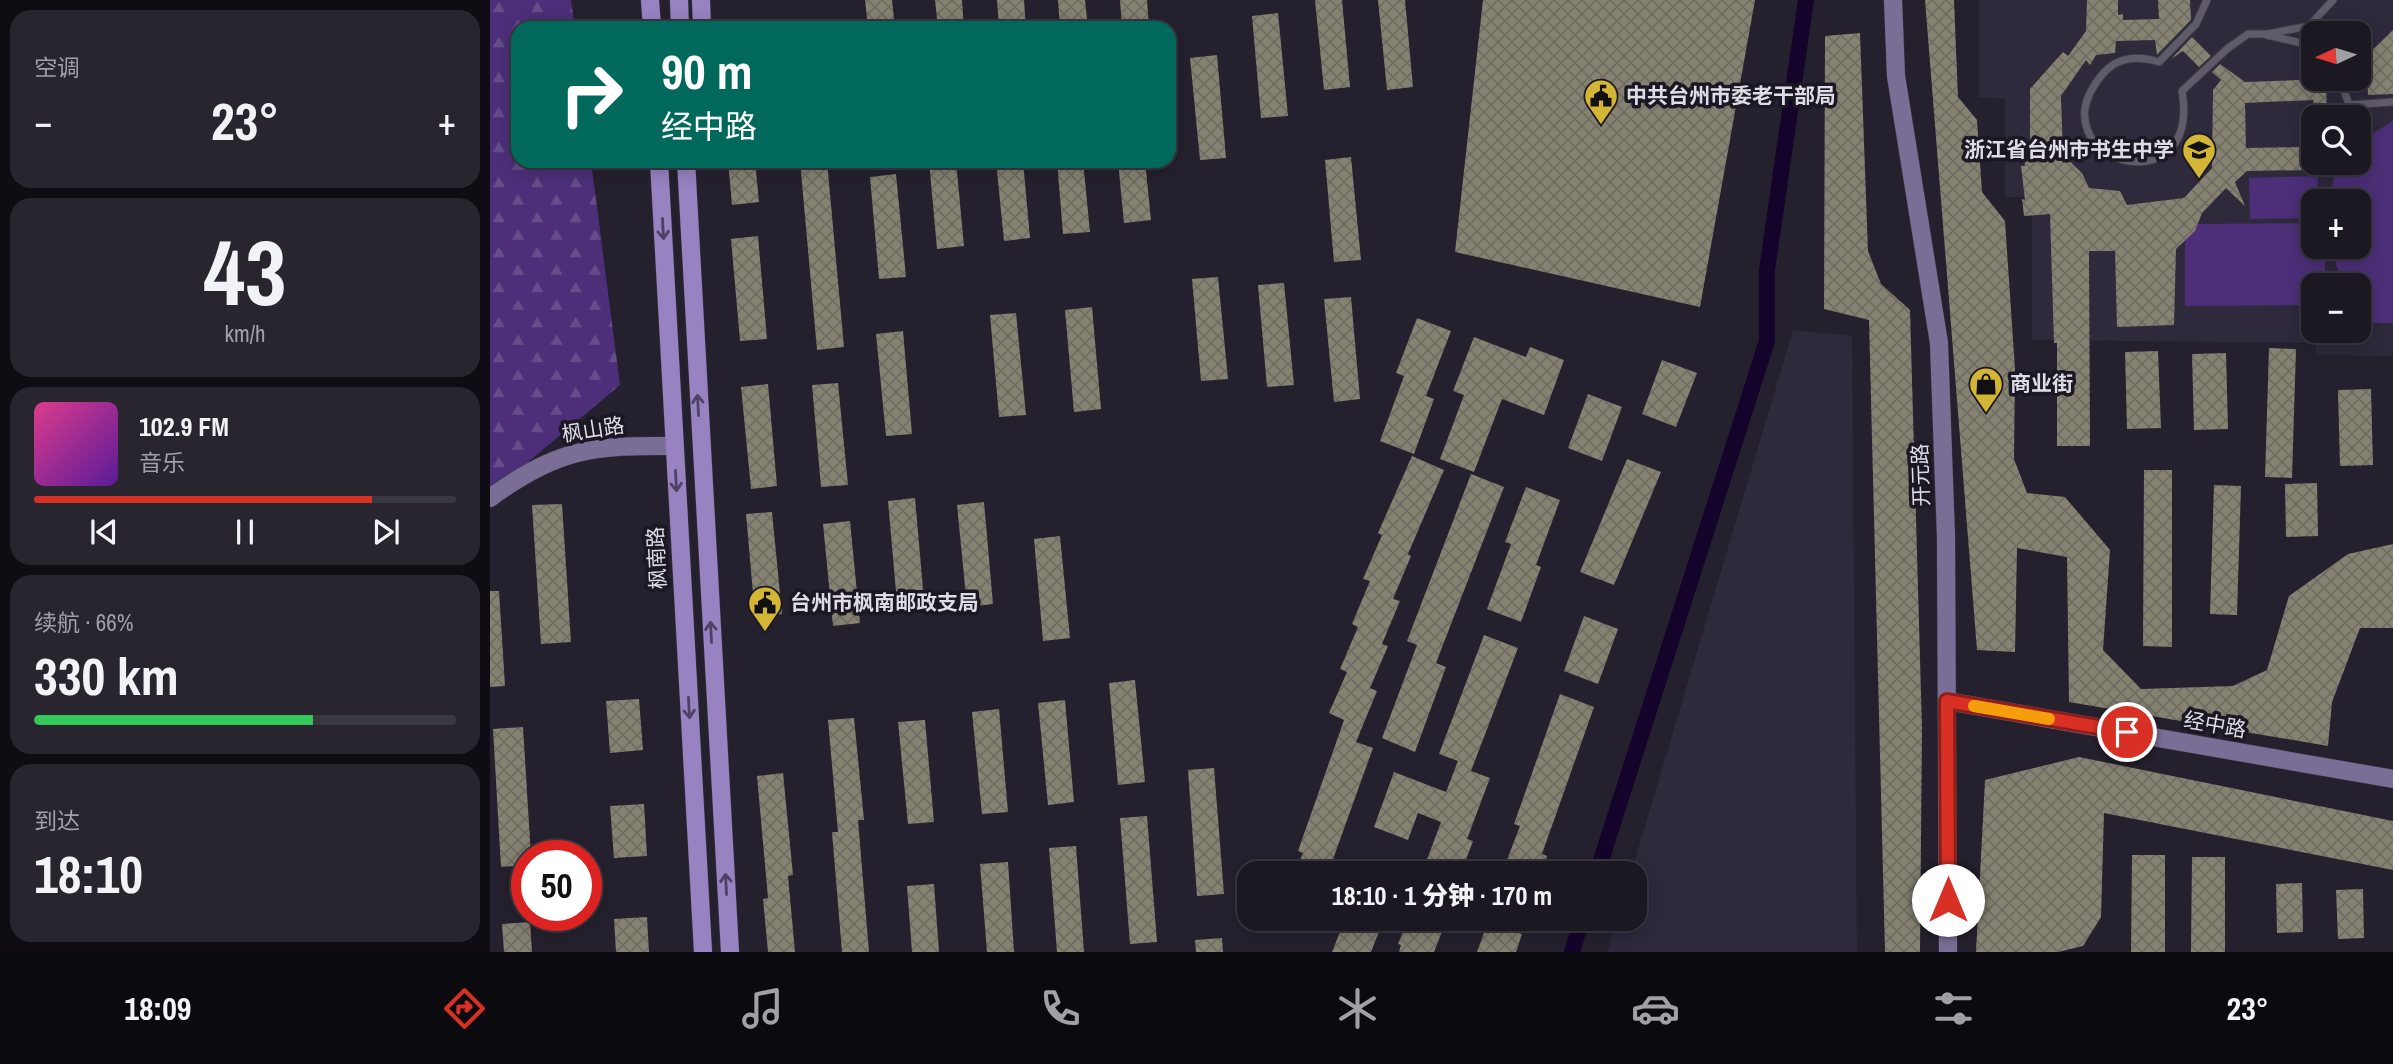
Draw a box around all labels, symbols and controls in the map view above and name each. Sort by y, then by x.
north arrow [2301,21,2371,91]
map controls [2301,21,2371,343]
text: 90 m [661,38,753,104]
icon: right [546,49,637,140]
text: 空调 [34,52,80,83]
public building icon: 中共台州市委老干部局 [1582,77,1620,126]
place label: 中共台州市委老干部局 [1626,81,1836,110]
text: 23° [211,86,279,156]
text: − [34,96,52,147]
text: + [438,96,456,147]
text: 经中路 [661,105,757,148]
button: search [2301,105,2371,175]
school or university icon: 浙江省台州市书生中学 [2180,131,2218,180]
place label: 浙江省台州市书生中学 [1964,135,2174,164]
button: + [2301,189,2371,259]
text: 43 [204,211,287,333]
one-way arrow [656,217,669,240]
button: − [2301,273,2371,343]
text: km/h [225,318,265,349]
shop icon: 商业街 [1967,365,2005,414]
place label: 商业街 [2010,369,2073,398]
one-way arrow [691,394,704,417]
text: 102.9 FM [139,409,229,444]
street label: 枫山路 [560,410,626,449]
street label: 开元路 [1905,443,1936,507]
text: 音乐 [139,447,185,478]
one-way arrow [669,469,682,492]
icon: previous [85,513,123,551]
icon: pause [226,513,264,551]
icon: next [367,513,405,551]
street label: 枫南路 [640,526,673,590]
public building icon: 台州市枫南邮政支局 [746,584,784,633]
place label: 台州市枫南邮政支局 [790,588,979,617]
text: 续航 · 66% [34,607,133,638]
one-way arrow [704,622,717,644]
text: 330 km [34,641,179,711]
one-way arrow [683,696,696,719]
pin [2097,702,2157,762]
street label: 经中路 [2182,705,2249,744]
icon: arrive [2108,713,2146,751]
text: 到达 [34,805,80,836]
text: 18:10 [34,839,143,909]
speed limit sign: 50 [511,840,602,931]
position arrow [1911,863,1985,937]
one-way arrow [719,873,732,896]
text: 18:10 · 1 分钟 · 170 m [1332,878,1552,913]
icon: directions [440,984,489,1033]
icon: music [738,984,787,1033]
icon: phone [1036,984,1085,1033]
icon: climate [1333,984,1382,1033]
icon: car [1631,984,1680,1033]
icon: filters [1929,984,1978,1033]
text: 18:09 [124,987,191,1030]
text: 23° [2227,987,2269,1030]

